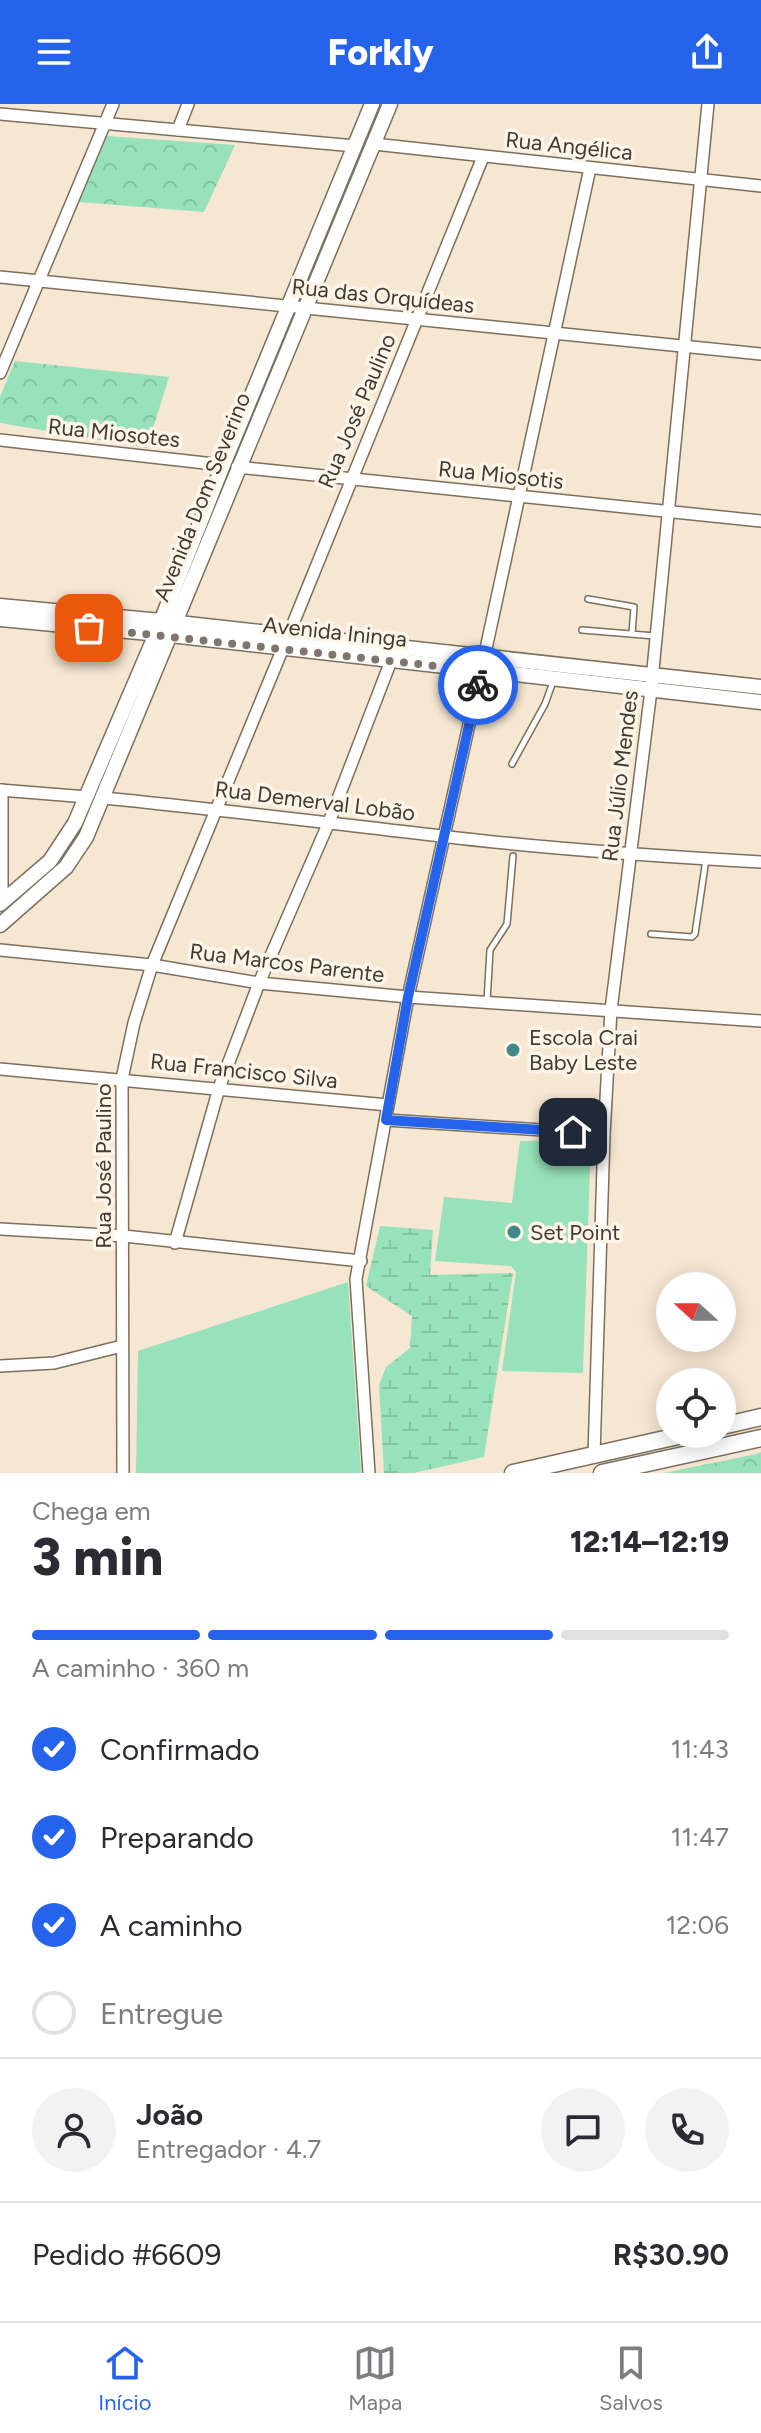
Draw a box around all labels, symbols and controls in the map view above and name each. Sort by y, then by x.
icon: menu [32,30,76,74]
icon: share [685,30,729,74]
text: Forkly [327,31,434,74]
street label: Rua Angélica [504,126,634,166]
street label: Rua das Orquídeas [290,273,476,319]
street label: Rua José Paulino [312,330,402,492]
street label: Avenida Dom Severino [148,389,256,605]
street label: Rua Miosotes [47,413,181,453]
street label: Rua Miosotis [437,455,565,495]
pin [55,594,123,662]
icon: bag [67,606,111,650]
street label: Avenida Ininga [262,611,408,653]
courier [438,645,518,725]
icon: bike [456,663,500,707]
street label: Rua Júlio Mendes [596,689,644,863]
street label: Rua Demerval Lobão [213,775,417,827]
street label: Rua Marcos Parente [188,938,386,988]
place label: Escola Crai Baby Leste [529,1024,638,1076]
marker: Escola Crai Baby Leste [504,1041,522,1059]
street label: Rua Francisco Silva [149,1048,339,1094]
street label: Rua José Paulino [90,1083,117,1249]
pin [539,1098,607,1166]
icon: home [551,1110,595,1154]
place label: Set Point [530,1219,620,1246]
marker: Set Point [505,1223,523,1241]
north arrow [656,1272,736,1352]
map controls [656,1272,736,1448]
button: locate [656,1368,736,1448]
text: Chega em [32,1495,151,1527]
text: 12:14–12:19 [570,1523,729,1560]
text: 3 min [32,1526,163,1588]
text: A caminho · 360 m [32,1652,249,1684]
icon: check [32,1727,76,1771]
text: Confirmado [100,1731,260,1768]
text: 11:43 [671,1733,729,1765]
icon: check [32,1815,76,1859]
text: Preparando [100,1819,254,1856]
text: 11:47 [671,1821,729,1853]
icon: check [32,1903,76,1947]
text: A caminho [100,1907,243,1944]
text: 12:06 [666,1909,729,1941]
text: Entregue [100,1995,223,2032]
button: person [32,2088,116,2172]
button: chat [541,2088,625,2172]
button: phone [645,2088,729,2172]
text: João [136,2096,203,2133]
text: Entregador · 4.7 [136,2133,321,2165]
text: Pedido #6609 [32,2236,221,2273]
text: R$30.90 [613,2236,729,2273]
tab: Início [98,2341,151,2416]
tab: Mapa [348,2341,402,2416]
tab: Salvos [599,2341,663,2416]

